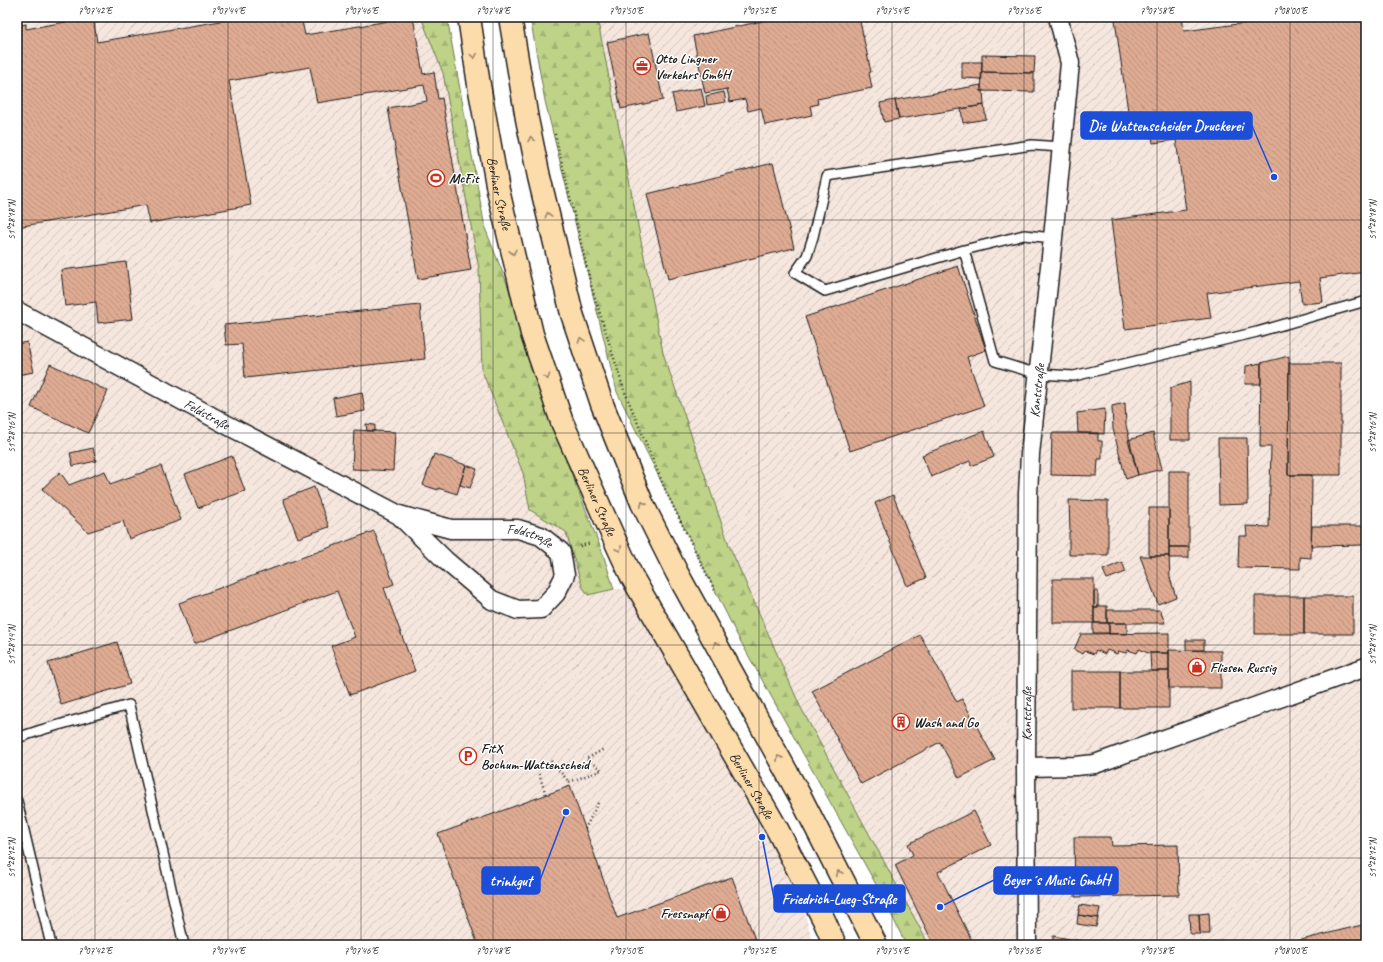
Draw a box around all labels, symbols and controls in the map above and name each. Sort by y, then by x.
text: 7°07'42"E [78,4,114,17]
text: 7°07'44"E [211,4,247,17]
text: 7°07'46"E [344,4,380,17]
text: 7°07'48"E [476,4,512,17]
text: 7°07'50"E [609,4,645,17]
text: 7°07'52"E [742,4,778,17]
text: 7°07'54"E [875,4,911,17]
text: 7°07'56"E [1007,4,1043,17]
text: 7°07'58"E [1140,4,1176,17]
text: 7°08'00"E [1273,4,1309,17]
place label: Otto Lingner Verkehrs GmbH [655,50,733,83]
one-way arrow [469,52,478,59]
office icon: Otto Lingner Verkehrs GmbH [632,56,652,76]
callout: Die Wattenscheider Druckerei [1081,112,1252,139]
text: Die Wattenscheider Druckerei [1089,117,1245,136]
one-way arrow [528,136,536,142]
street label: Berliner Straße [484,156,516,233]
sports icon: McFit [426,168,446,188]
place label: McFit [449,170,481,187]
text: 51°28'18"N [5,198,18,240]
text: 51°28'18"N [1366,198,1379,240]
one-way arrow [544,211,553,218]
one-way arrow [508,249,516,255]
one-way arrow [577,337,585,344]
street label: Kantstraße [1025,361,1048,418]
one-way arrow [542,373,551,380]
street label: Feldstraße [181,395,234,434]
text: 51°28'16"N [5,411,18,453]
text: 51°28'16"N [1366,411,1379,453]
street label: Berliner Straße [575,464,621,540]
one-way arrow [640,500,648,508]
street label: Feldstraße [507,521,558,552]
one-way arrow [614,544,622,552]
text: 51°28'14"N [5,623,18,665]
text: 51°28'14"N [1366,623,1379,665]
one-way arrow [714,641,721,648]
shop icon: Fliesen Russig [1187,657,1207,677]
place label: Fliesen Russig [1210,659,1277,676]
street label: Kantstraße [1018,686,1035,741]
building icon: Wash and Go [891,712,911,732]
place label: Wash and Go [914,714,979,731]
place label: FitX Bochum-Wattenscheid [481,740,591,773]
parking icon: FitX Bochum-Wattenscheid [458,746,478,766]
street label: Berliner Straße [726,749,779,823]
one-way arrow [776,755,783,762]
text: 51°28'12"N [5,836,18,878]
text: 51°28'12"N [1366,836,1379,878]
callout: trinkgut [482,867,540,894]
callout: Beyer´s Music GmbH [994,867,1118,894]
one-way arrow [836,870,844,877]
text: Beyer´s Music GmbH [1002,871,1113,890]
text: trinkgut [490,872,535,891]
callout: Friedrich-Lueg-Straße [774,885,905,912]
text: Friedrich-Lueg-Straße [782,890,898,909]
shop icon: Fressnapf [711,903,731,923]
place label: Fressnapf [660,905,712,922]
text: 7°07'42"E [78,944,114,957]
text: 7°07'44"E [211,944,247,957]
text: 7°07'46"E [344,944,380,957]
text: 7°07'48"E [476,944,512,957]
text: 7°07'50"E [609,944,645,957]
text: 7°07'52"E [742,944,778,957]
text: 7°07'54"E [875,944,911,957]
text: 7°07'56"E [1007,944,1043,957]
text: 7°07'58"E [1140,944,1176,957]
text: 7°08'00"E [1273,944,1309,957]

